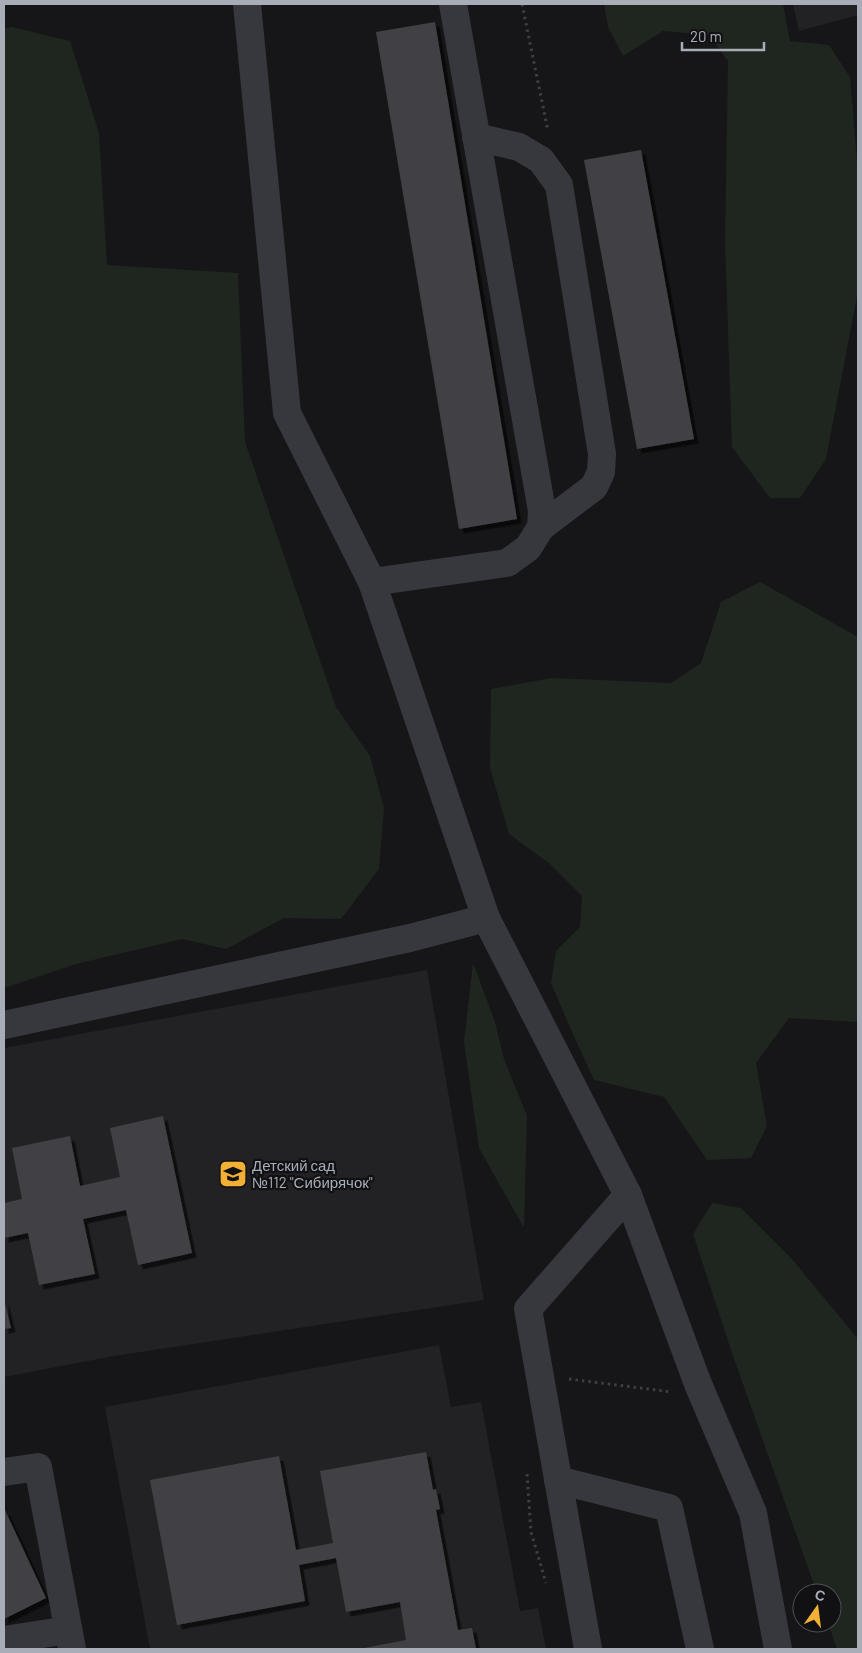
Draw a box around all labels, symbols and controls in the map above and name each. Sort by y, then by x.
scale bar [682,20,764,52]
text: 20 m [690,27,722,45]
place label: Детский сад №112 "Сибирячок" [252,1156,373,1191]
school or university icon: Детский сад №112 "Сибирячок" [218,1159,248,1189]
north arrow [792,1583,842,1633]
text: С [813,1585,827,1604]

